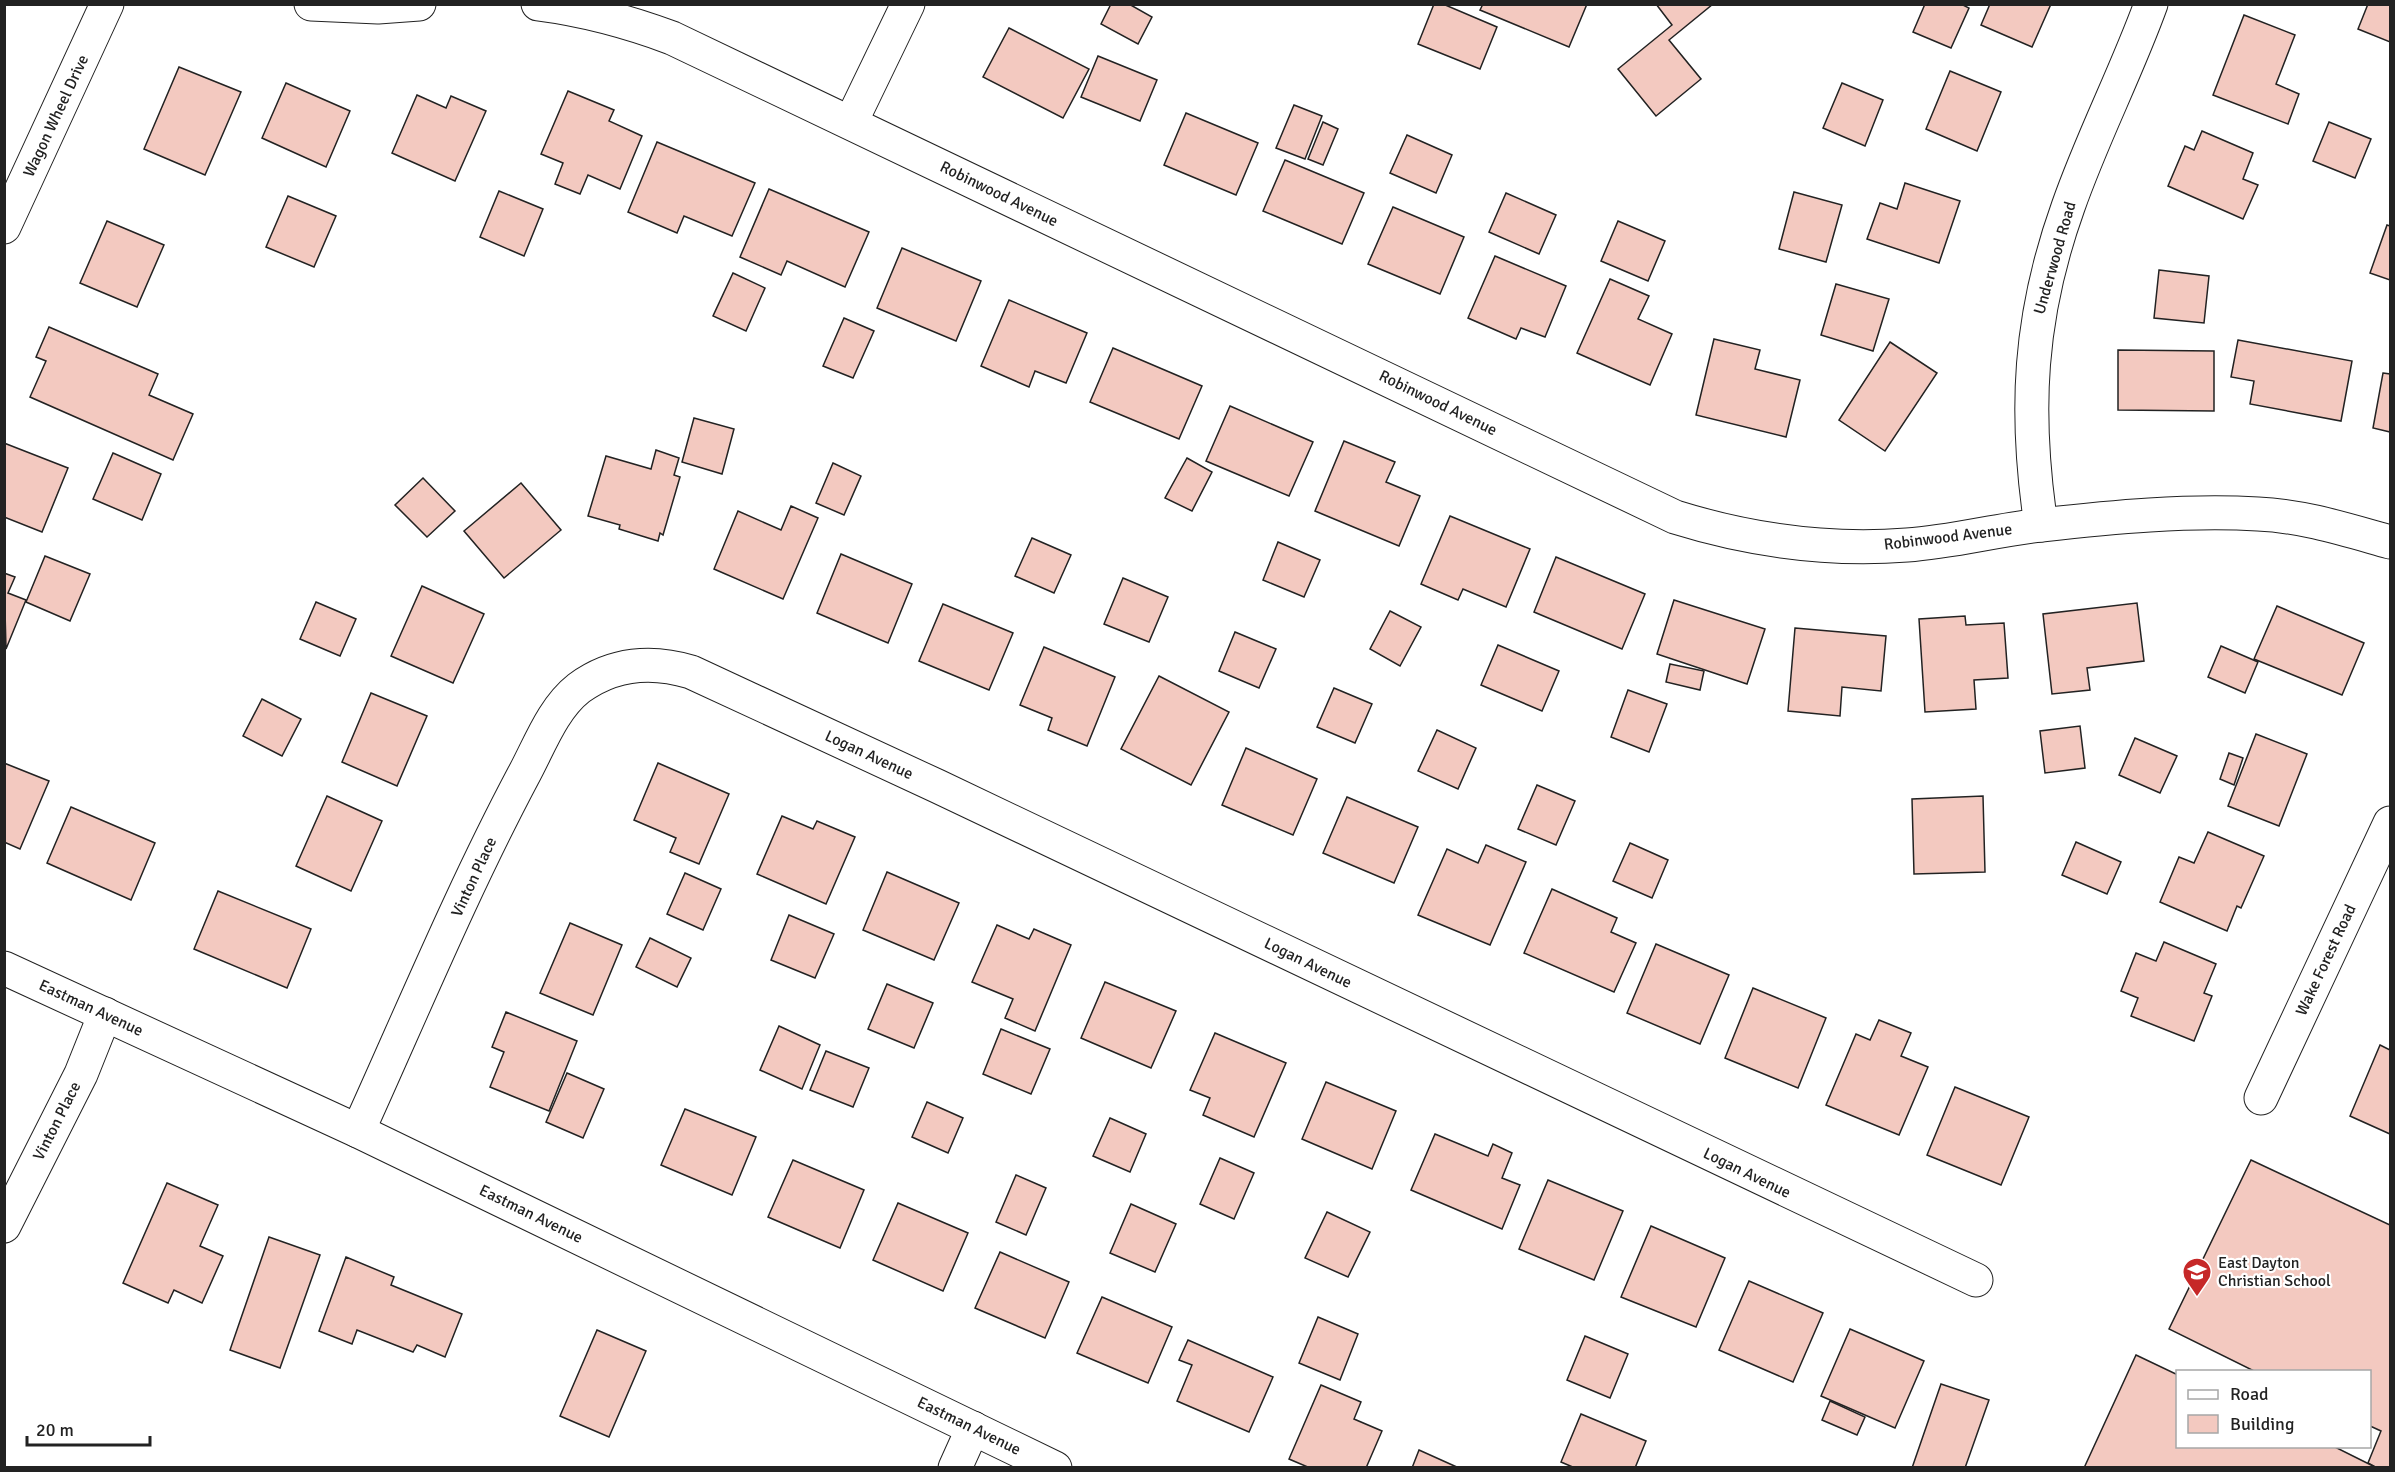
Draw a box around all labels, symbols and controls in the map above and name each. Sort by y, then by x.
street label: Wagon Wheel Drive [19,52,93,180]
street label: Robinwood Avenue [937,157,1061,231]
street label: Underwood Road [2029,199,2081,317]
street label: Robinwood Avenue [1376,366,1500,440]
street label: Robinwood Avenue [1883,519,2013,555]
street label: Logan Avenue [822,726,916,784]
street label: Vinton Place [447,834,501,920]
street label: Wake Forest Road [2291,901,2361,1019]
street label: Logan Avenue [1261,933,1355,993]
street label: Eastman Avenue [36,975,146,1041]
street label: Vinton Place [29,1078,85,1164]
street label: Logan Avenue [1700,1143,1794,1203]
street label: Eastman Avenue [476,1180,586,1248]
place label: East Dayton Christian School [2218,1253,2331,1291]
school or university icon: East Dayton Christian School [2181,1256,2213,1298]
legend [2176,1370,2371,1448]
text: Road [2230,1383,2269,1405]
street label: Eastman Avenue [914,1392,1024,1460]
scale bar [27,1409,150,1447]
text: Building [2230,1413,2294,1435]
text: 20 m [36,1419,74,1441]

